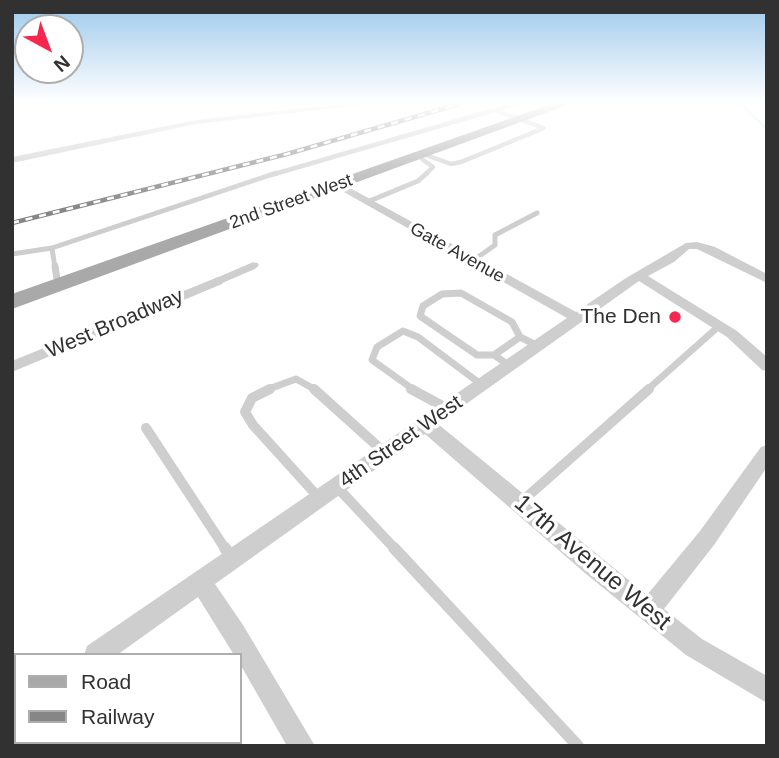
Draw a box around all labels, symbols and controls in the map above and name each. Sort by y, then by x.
north arrow [14,14,84,84]
text: N [50,51,74,76]
street label: 2nd Street West [227,170,355,234]
street label: Gate Avenue [406,218,508,288]
street label: West Broadway [43,284,187,364]
place label: The Den [580,304,661,330]
marker: The Den [667,309,683,325]
street label: 4th Street West [335,390,467,494]
street label: 17th Avenue West [508,489,676,637]
legend [14,653,242,744]
text: Road [81,670,131,693]
text: Railway [81,705,155,728]

